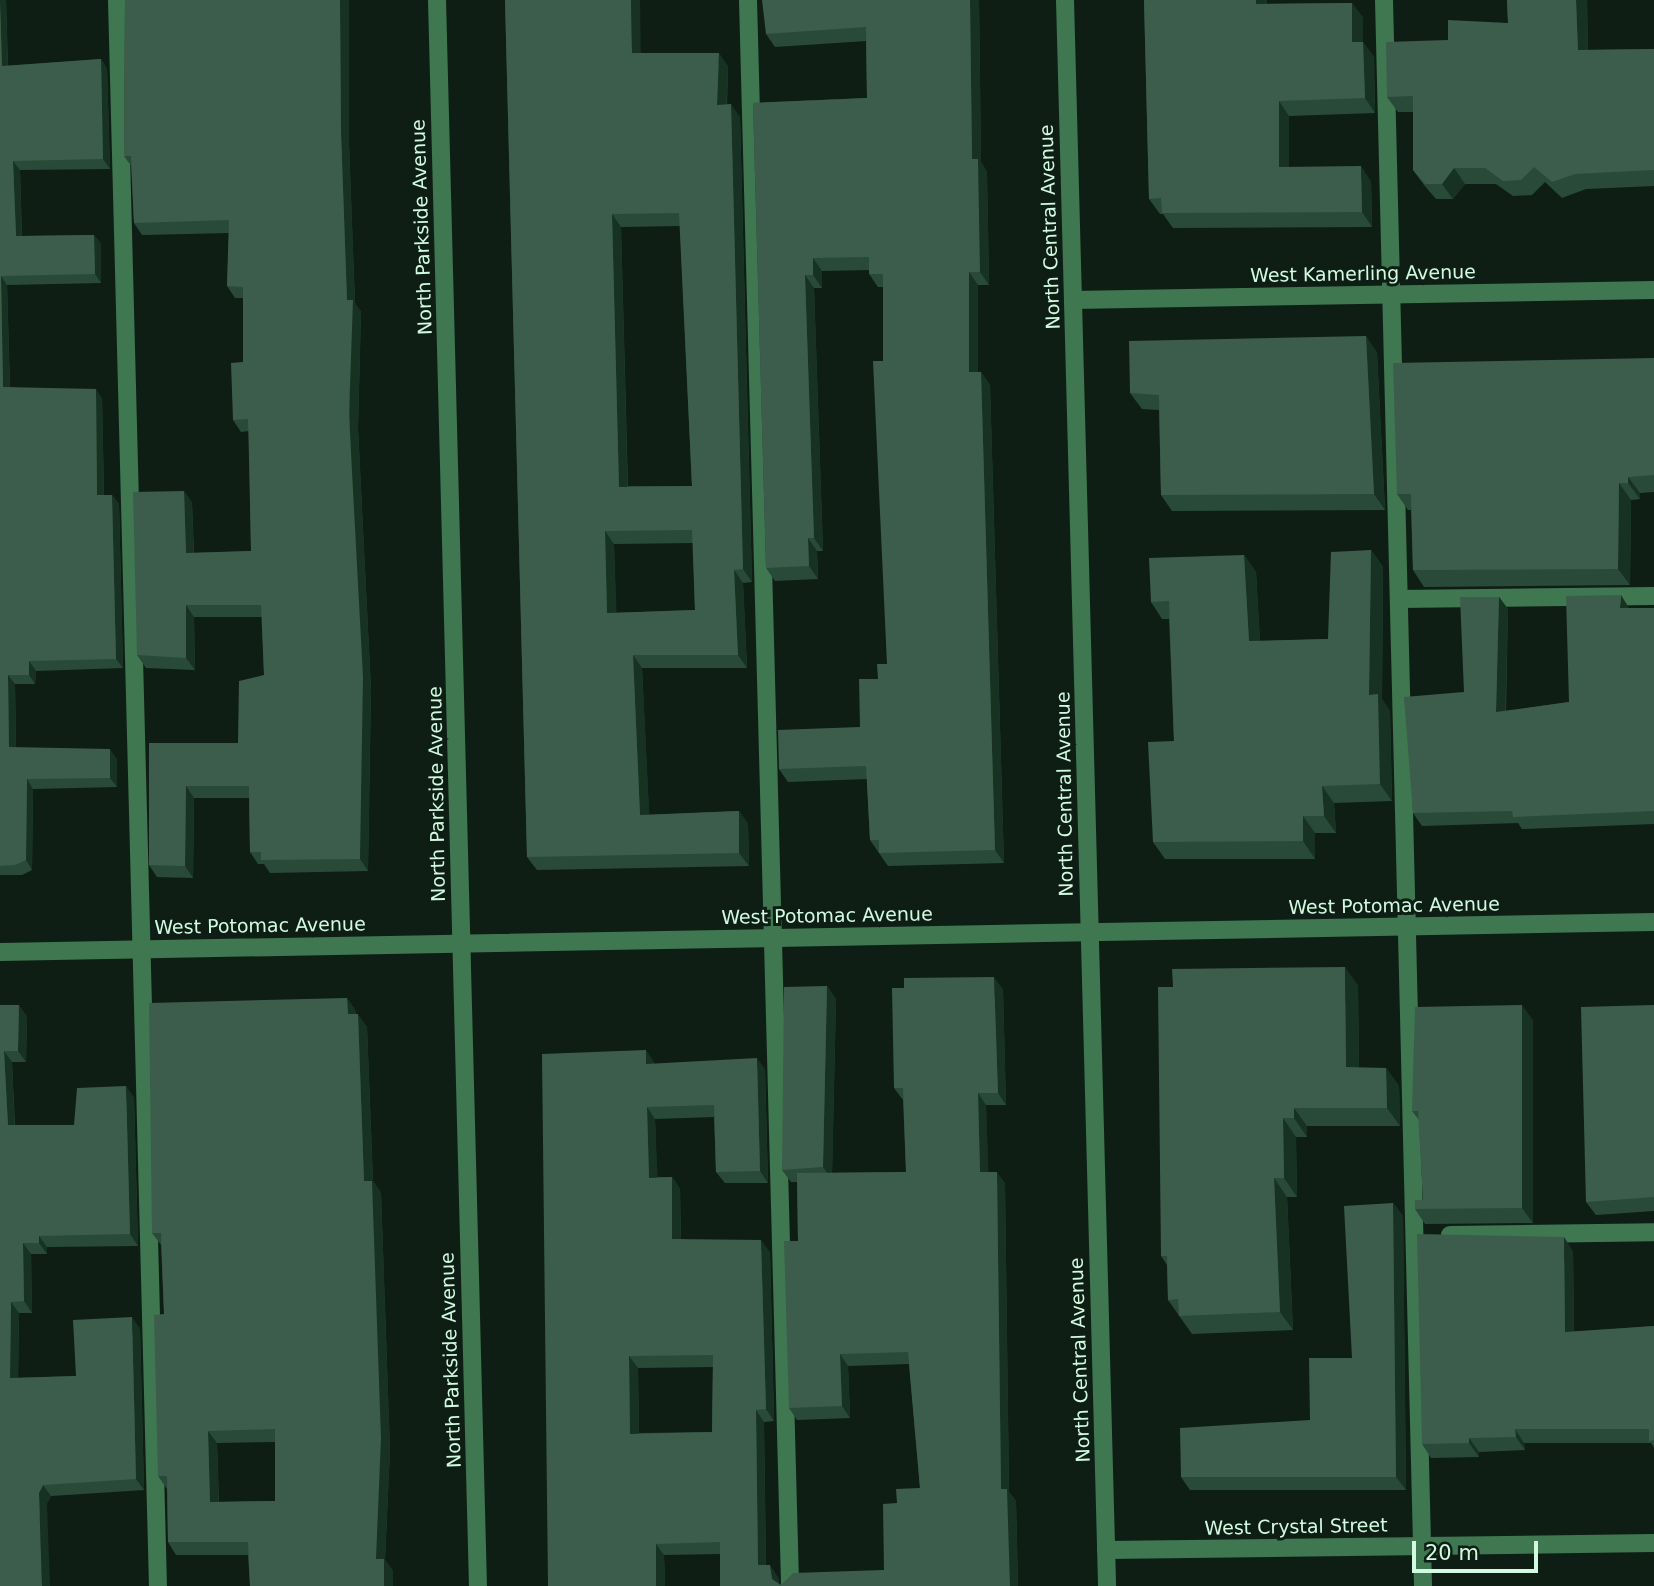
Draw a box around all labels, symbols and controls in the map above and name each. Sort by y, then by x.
street label: North Parkside Avenue [407,119,437,335]
street label: North Central Avenue [1035,124,1065,330]
street label: West Kamerling Avenue [1250,261,1476,287]
street label: North Parkside Avenue [424,686,450,902]
street label: North Central Avenue [1052,691,1078,897]
street label: West Potomac Avenue [1288,893,1500,919]
street label: West Potomac Avenue [721,903,933,929]
street label: West Potomac Avenue [154,913,366,939]
street label: North Parkside Avenue [436,1252,466,1468]
street label: North Central Avenue [1065,1257,1095,1463]
street label: West Crystal Street [1204,1514,1388,1540]
scale bar [1416,1526,1542,1570]
text: 20 m [1425,1541,1479,1565]

